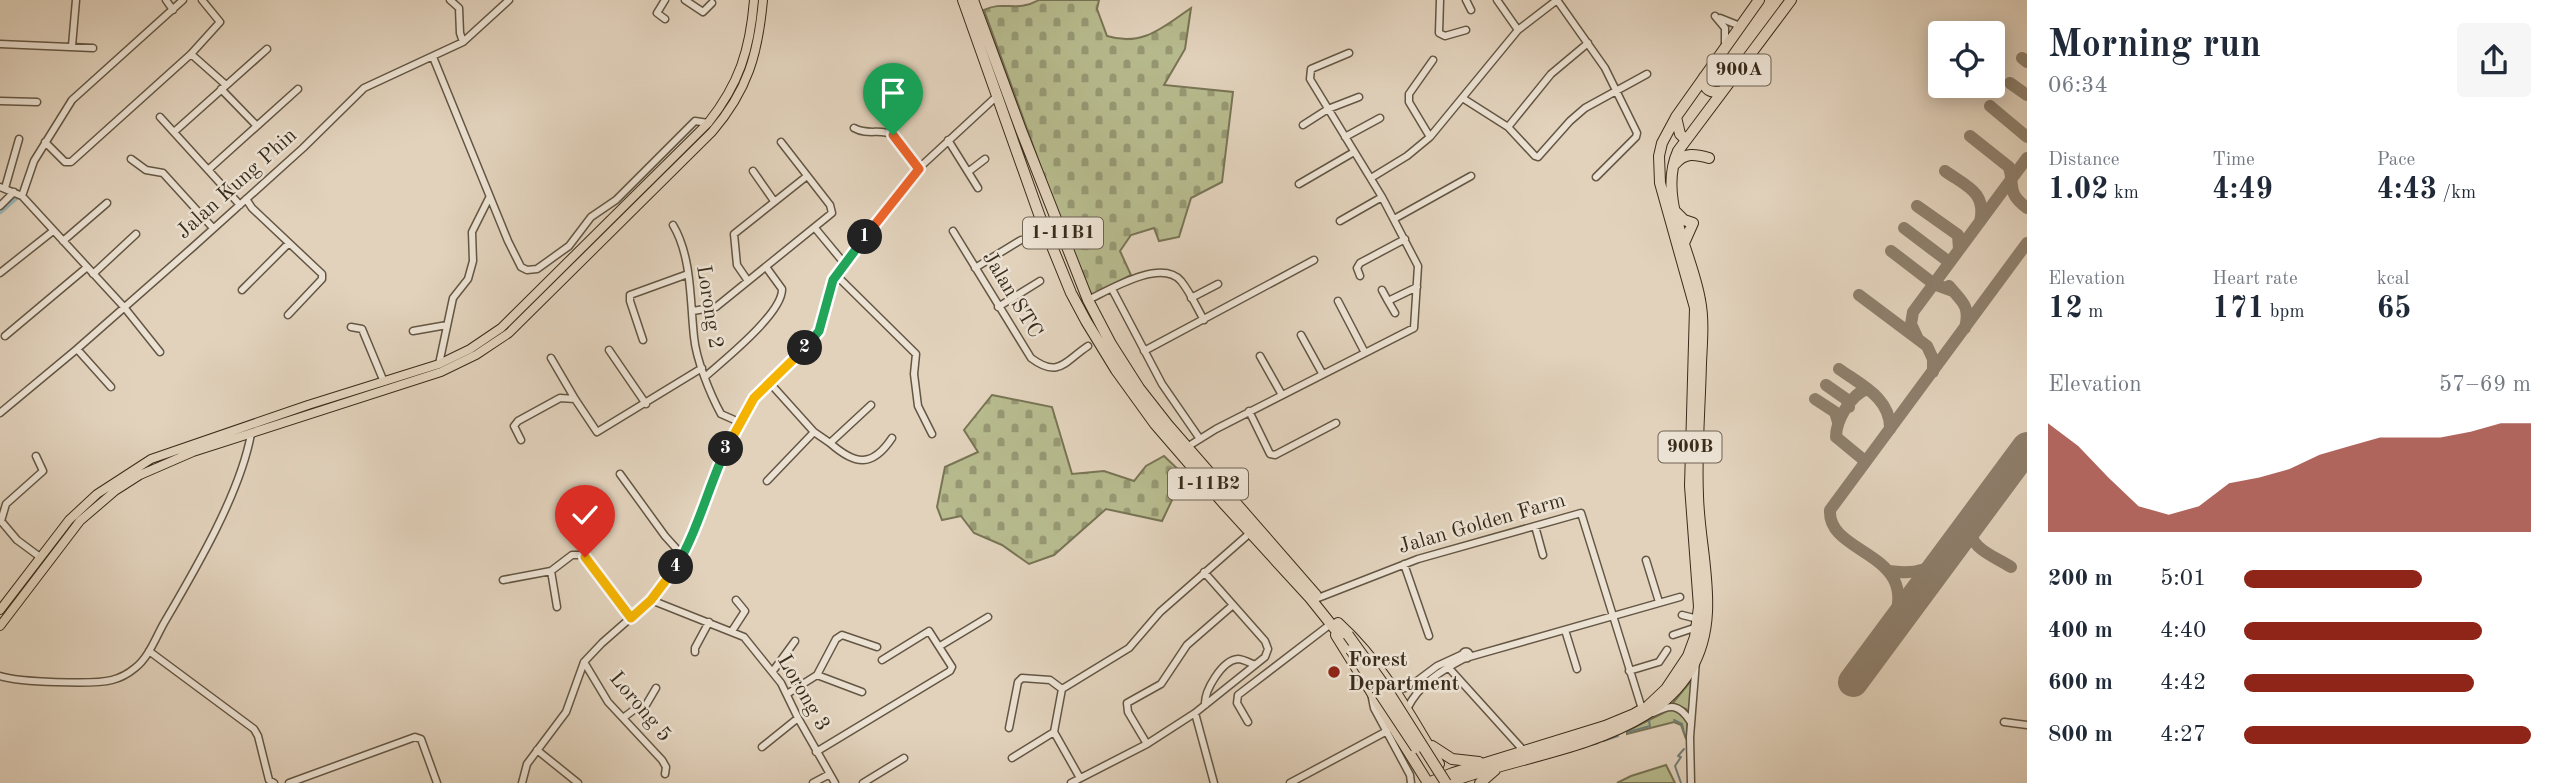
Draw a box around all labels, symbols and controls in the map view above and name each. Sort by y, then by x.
map controls [1928,21,2005,98]
button: locate [1928,21,2005,98]
button: share [2457,23,2531,97]
text: Morning run [2048,27,2261,65]
road number: 900A [1708,54,1770,86]
pin [863,63,923,135]
icon: arrive [874,74,912,112]
text: 06:34 [2048,74,2108,97]
street label: Jalan Kung Phin [173,125,301,243]
text: Distance [2048,151,2120,170]
text: Time [2212,151,2255,170]
text: Pace [2377,151,2415,170]
text: 1.02 [2048,175,2109,205]
text: 4:49 [2212,175,2273,205]
text: 4:43 [2377,175,2437,205]
text: km [2109,184,2139,203]
text: /km [2437,184,2476,203]
road number: 1-11B1 [1023,218,1103,248]
pin: 1 [848,219,882,254]
text: 1 [859,227,870,246]
street label: Jalan STC [978,248,1046,342]
street label: Lorong 2 [692,264,726,350]
text: Elevation [2048,270,2125,289]
text: Heart rate [2212,270,2298,289]
text: kcal [2377,270,2409,289]
text: 12 [2048,294,2083,324]
text: 171 [2212,294,2265,324]
text: 65 [2377,294,2411,324]
text: m [2083,303,2103,322]
text: bpm [2265,303,2305,322]
pin: 2 [788,330,822,366]
text: 2 [799,338,810,357]
text: Elevation [2048,373,2142,396]
text: 57–69 m [2439,373,2531,396]
pin: 3 [708,432,744,466]
road number: 900B [1658,432,1722,462]
text: 3 [720,439,731,458]
road number: 1-11B2 [1168,468,1248,499]
pin [555,485,615,557]
street label: Jalan Golden Farm [1396,490,1568,558]
icon: check [566,496,604,534]
pin: 4 [658,550,694,584]
text: 4 [670,557,681,576]
text: 200 m [2048,567,2113,590]
text: 5:01 [2160,567,2206,590]
text: 400 m [2048,619,2113,642]
text: 4:40 [2160,619,2206,642]
place label: Forest Department [1348,650,1460,695]
street label: Lorong 3 [773,651,833,735]
marker: Forest Department [1326,664,1342,680]
street label: Lorong 5 [605,668,675,746]
text: 600 m [2048,671,2113,694]
text: 4:42 [2160,671,2206,694]
text: 800 m [2048,723,2113,746]
text: 4:27 [2160,723,2206,746]

